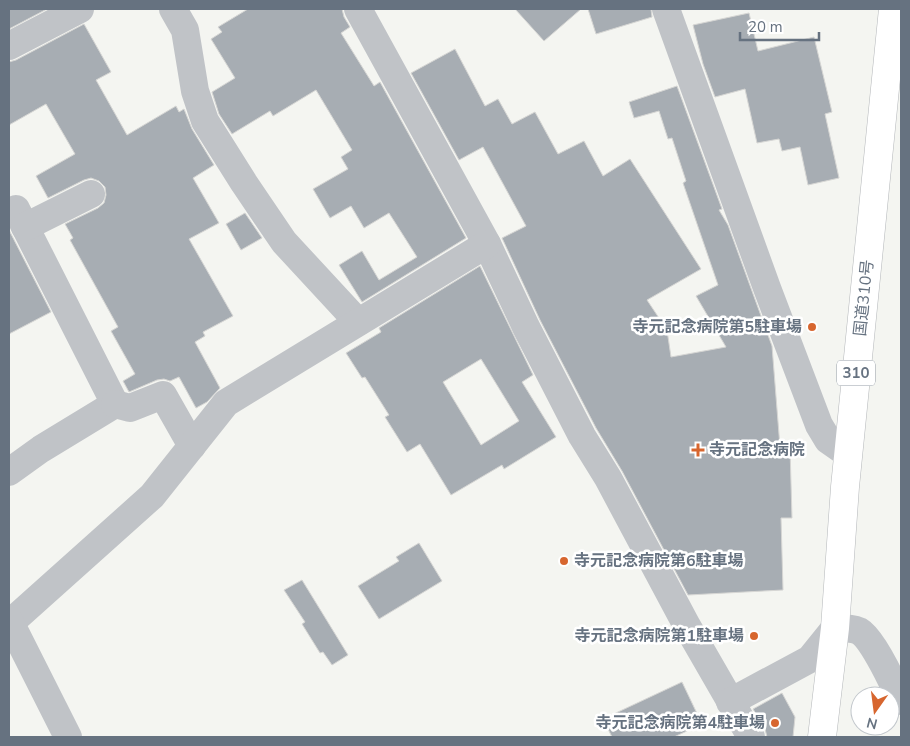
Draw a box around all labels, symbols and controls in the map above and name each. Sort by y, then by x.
scale bar [740,10,819,42]
text: 20 m [748,17,783,37]
street label: 国道310号 [849,259,879,337]
place label: 寺元記念病院第5駐車場 [632,316,802,338]
marker: 寺元記念病院第5駐車場 [806,321,818,333]
road number: 310 [837,360,875,386]
place label: 寺元記念病院 [709,439,805,461]
marker: 寺元記念病院 [691,443,705,457]
place label: 寺元記念病院第6駐車場 [574,550,744,572]
marker: 寺元記念病院第6駐車場 [558,555,570,567]
place label: 寺元記念病院第1駐車場 [574,625,744,647]
marker: 寺元記念病院第1駐車場 [748,630,760,642]
north arrow [850,686,900,736]
place label: 寺元記念病院第4駐車場 [595,712,765,734]
text: N [865,713,879,734]
marker: 寺元記念病院第4駐車場 [769,717,781,729]

